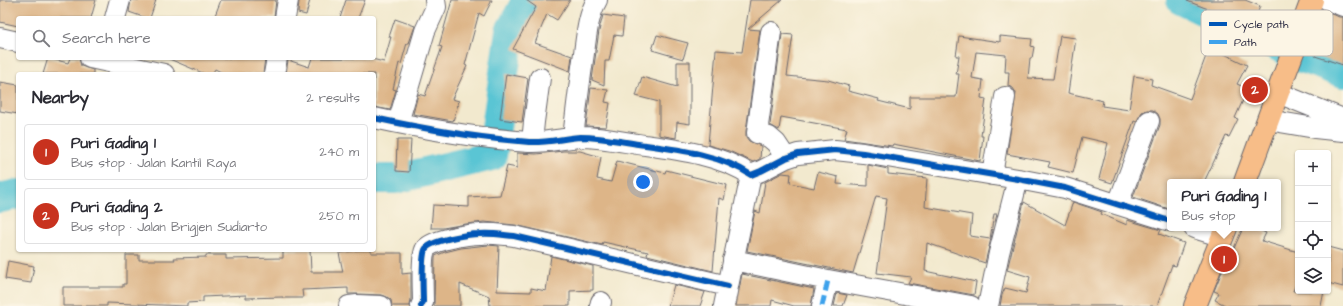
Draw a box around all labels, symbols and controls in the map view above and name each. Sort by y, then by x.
legend [1201,10,1333,56]
search box [16,16,376,60]
text: Cycle path [1234,17,1289,33]
icon: search [30,27,52,49]
text: Search here [62,28,151,49]
text: Path [1234,35,1257,50]
pin: 2 [1242,75,1268,105]
text: Nearby [32,86,89,110]
text: 2 results [306,89,360,107]
text: Puri Gading 1 [71,133,156,154]
text: 1 [45,143,47,161]
text: 240 m [319,143,359,161]
map controls [1295,150,1331,294]
button: + [1295,150,1331,186]
text: Bus stop · Jalan Kantil Raya [71,154,236,172]
your location [633,172,653,192]
popup [1167,179,1281,231]
text: Puri Gading 1 [1182,186,1266,207]
button: − [1295,186,1331,222]
text: Puri Gading 2 [71,197,163,218]
text: 2 [42,207,50,225]
text: 250 m [319,207,359,225]
text: Bus stop [1182,207,1235,225]
text: Bus stop · Jalan Brigjen Sudiarto [71,218,267,236]
button: locate [1295,222,1331,258]
pin: 1 [1211,244,1237,274]
button: layers [1295,258,1331,294]

